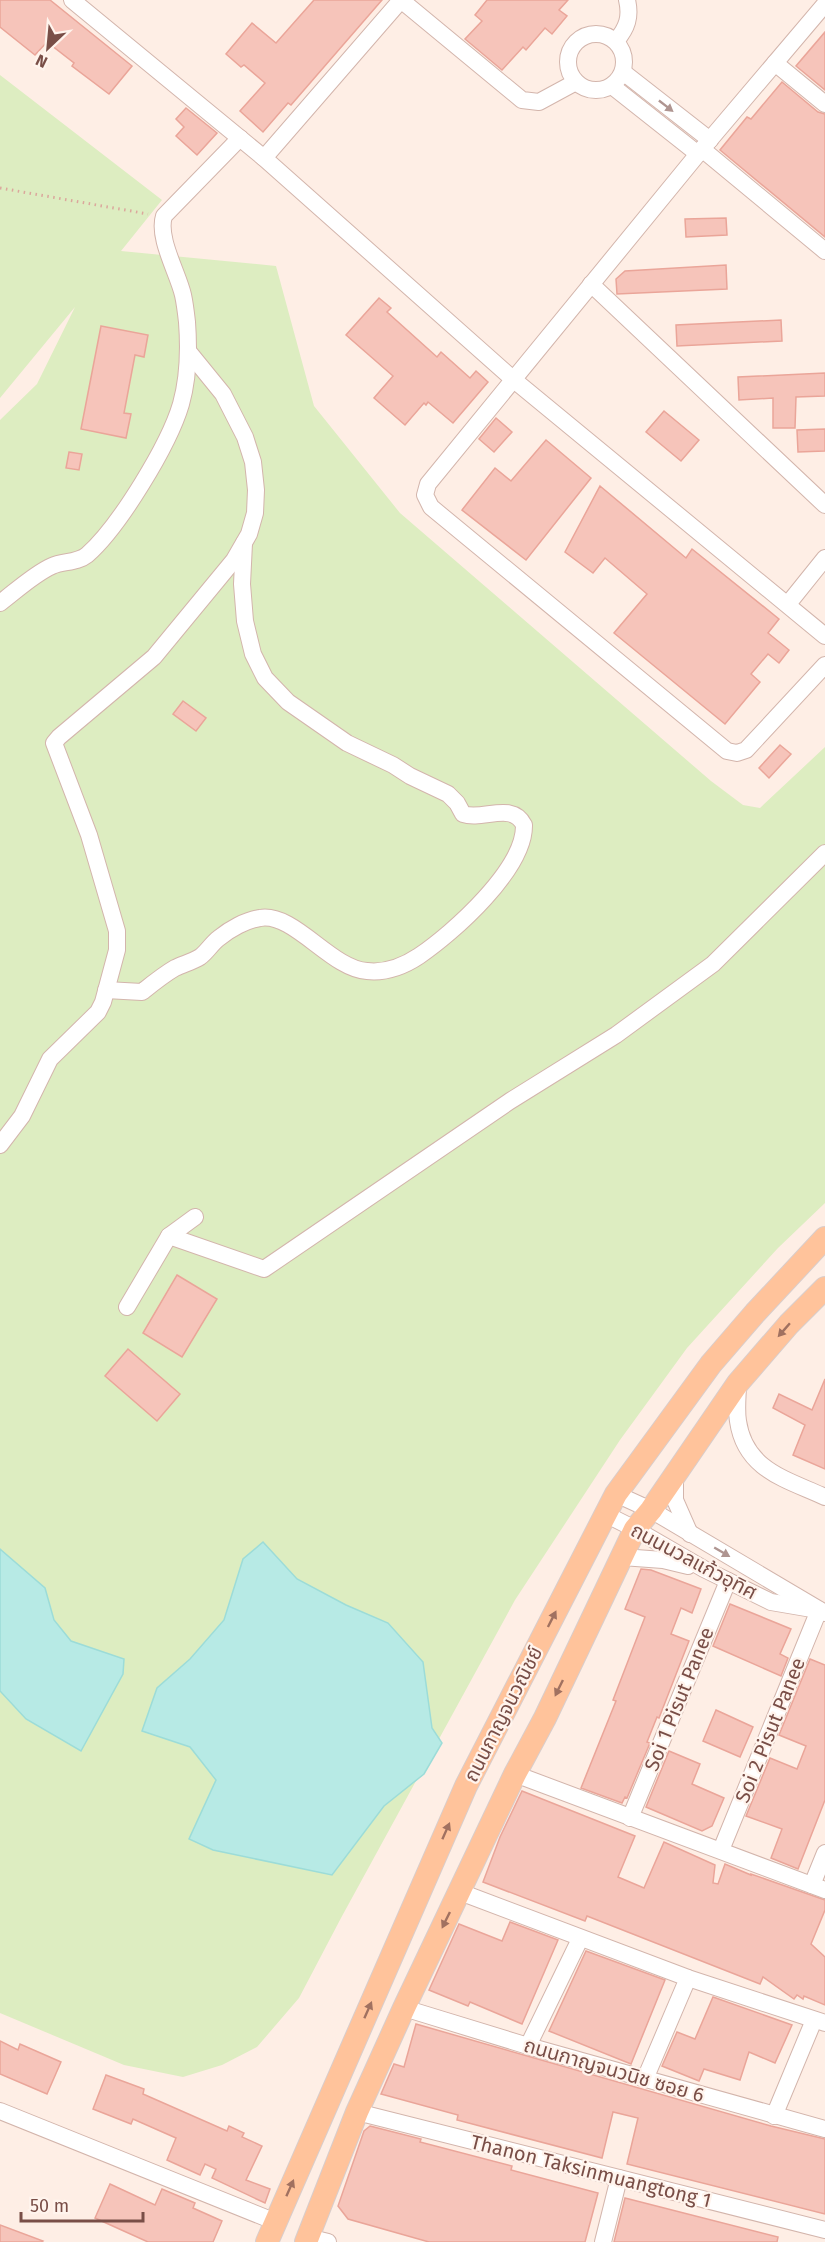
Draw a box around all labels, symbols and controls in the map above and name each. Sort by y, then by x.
north arrow [18,18,78,78]
text: N [33,50,51,72]
one-way arrow [658,100,674,113]
one-way arrow [778,1322,791,1337]
street label: ถนนนวลแก้วอุทิศ [627,1518,761,1604]
one-way arrow [714,1547,731,1557]
one-way arrow [548,1611,557,1628]
street label: Soi 1 Pisut Panee [639,1623,719,1775]
street label: ถนนกาญจนวณิชย์ [459,1642,548,1786]
street label: Soi 2 Pisut Panee [730,1654,810,1806]
one-way arrow [554,1680,564,1697]
one-way arrow [442,1822,451,1840]
one-way arrow [442,1912,451,1929]
one-way arrow [363,2000,373,2018]
street label: ถนนกาญจนวนิช ซอย 6 [521,2033,707,2107]
street label: Thanon Taksinmuangtong 1 [468,2129,714,2213]
one-way arrow [285,2179,295,2197]
scale bar [21,2185,142,2223]
text: 50 m [30,2195,69,2217]

